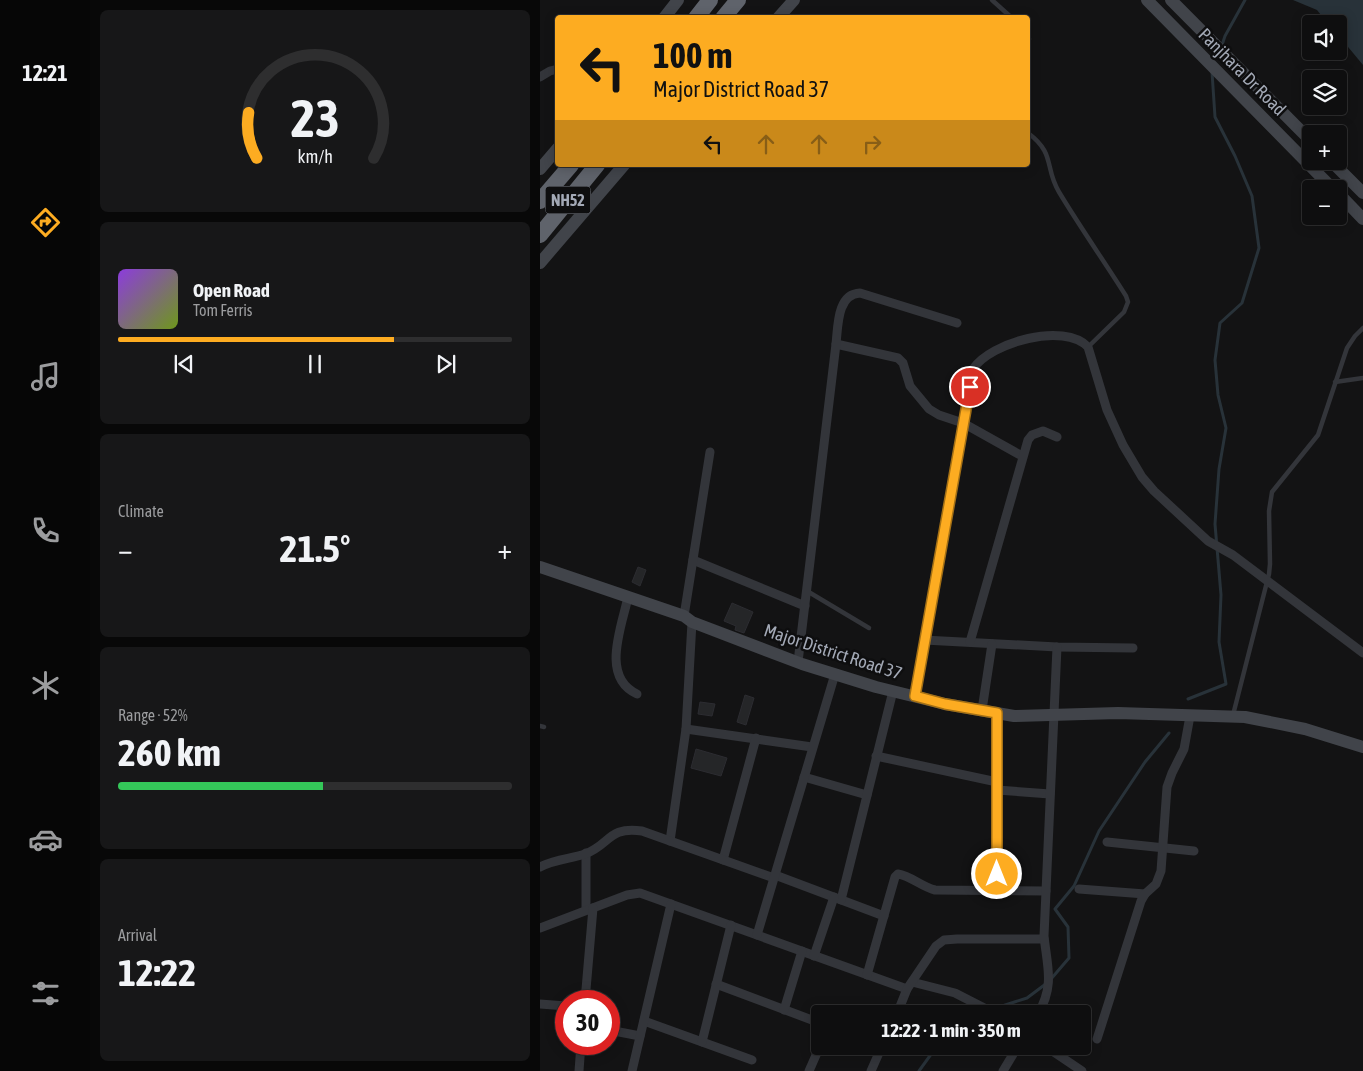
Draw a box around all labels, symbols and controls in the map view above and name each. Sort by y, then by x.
map controls [1302,15,1347,225]
button: sound [1302,15,1347,60]
street label: Panjhara Dr Road [1194,24,1290,120]
icon: left [570,35,635,100]
text: 100 m [653,35,732,75]
text: 12:21 [22,60,68,86]
button: layers [1302,70,1347,115]
text: Major District Road 37 [653,76,829,102]
text: 23 [291,88,339,148]
button: + [1302,125,1347,170]
icon: left [699,130,727,158]
icon: ahead [752,130,780,158]
icon: ahead [805,130,833,158]
icon: right [858,130,886,158]
text: km/h [297,146,333,167]
button: − [1302,180,1347,225]
road number: NH52 [545,186,590,214]
icon: directions [28,205,63,240]
text: Open Road [193,279,270,301]
text: Tom Ferris [193,301,252,319]
icon: previous [170,350,198,378]
icon: pause [301,350,329,378]
icon: next [432,350,460,378]
icon: music [28,359,63,394]
pin [949,366,991,408]
icon: arrive [956,373,984,401]
text: Climate [118,502,164,520]
icon: phone [28,513,63,548]
text: 21.5° [280,527,350,570]
text: − [118,533,133,565]
text: + [497,533,512,565]
street label: Major District Road 37 [761,619,905,684]
icon: climate [28,668,63,703]
text: Range · 52% [118,706,188,724]
text: 260 km [118,731,221,774]
icon: car [28,822,63,857]
position arrow [970,847,1022,899]
text: Arrival [118,926,157,944]
text: 12:22 [118,951,196,994]
icon: filters [28,976,63,1011]
speed limit sign: 30 [555,990,620,1055]
text: 12:22 · 1 min · 350 m [881,1019,1021,1041]

